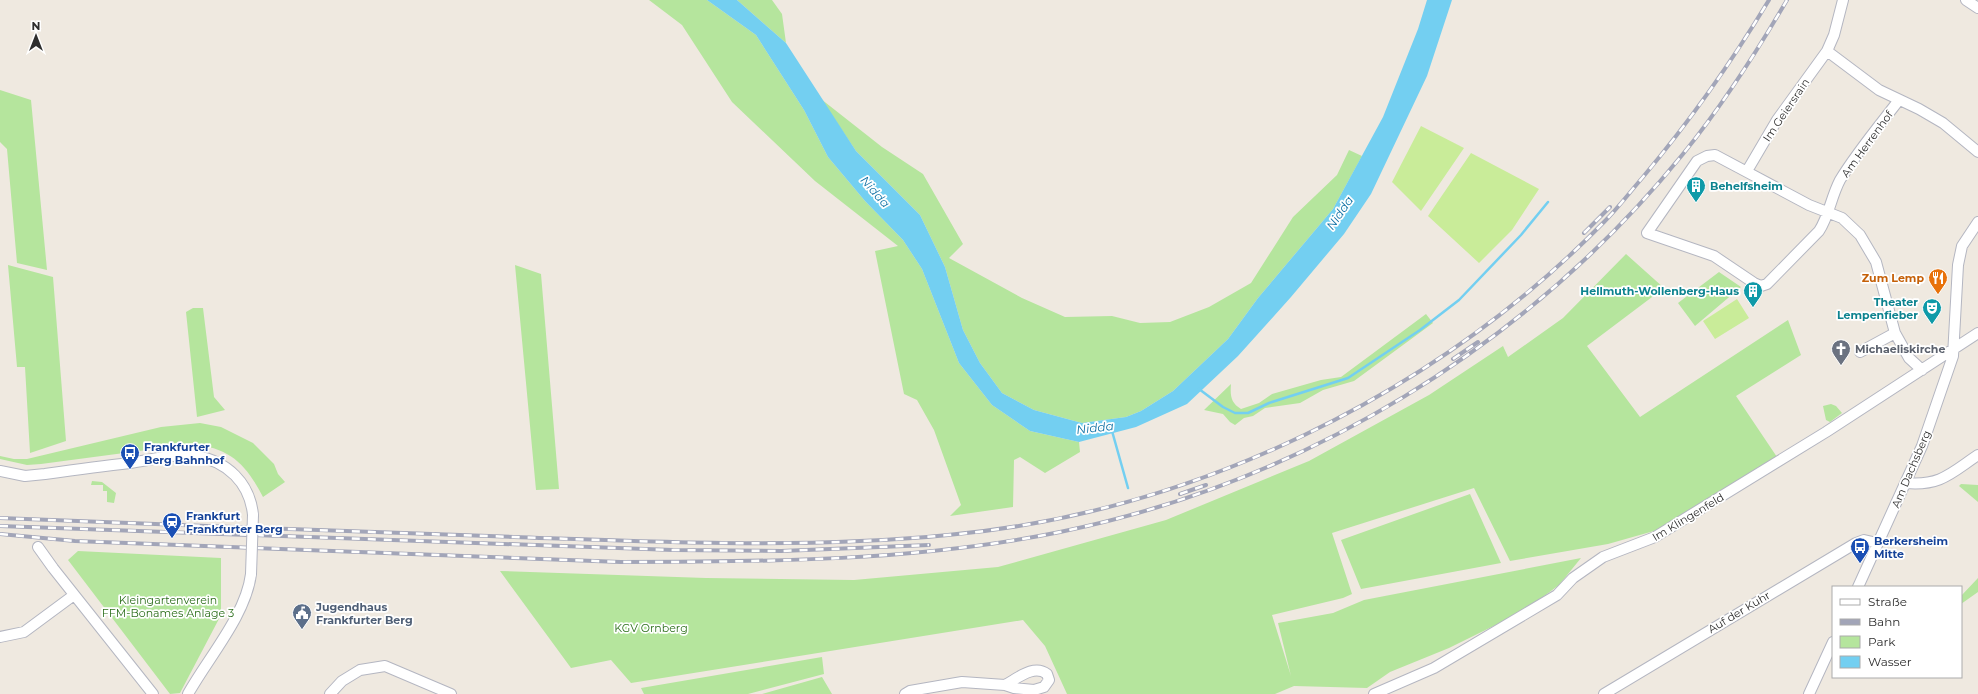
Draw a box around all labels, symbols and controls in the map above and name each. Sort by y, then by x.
north arrow [16,16,56,56]
text: N [32,19,40,33]
street label: Im Geiersrain [1760,76,1812,144]
street label: Am Herrenhof [1838,107,1897,180]
water label: Nidda [857,173,893,211]
building icon: Behelfsheim [1685,175,1707,203]
place label: Behelfsheim [1710,179,1783,193]
water label: Nidda [1323,193,1356,232]
restaurant icon: Zum Lemp [1927,267,1949,295]
place label: Zum Lemp [1862,271,1924,285]
building icon: Hellmuth-Wollenberg-Haus [1742,280,1764,308]
place label: Hellmuth-Wollenberg-Haus [1580,284,1739,298]
place label: Theater Lempenfieber [1837,295,1918,322]
theatre icon: Theater Lempenfieber [1921,297,1943,325]
church icon: Michaeliskirche [1830,338,1852,366]
place label: Michaeliskirche [1855,342,1945,356]
water label: Nidda [1076,418,1114,437]
street label: Am Dachsberg [1888,428,1934,510]
place label: Frankfurter Berg Bahnhof [144,440,225,467]
bus stop icon: Frankfurter Berg Bahnhof [119,442,141,470]
street label: Im Klingenfeld [1650,490,1726,544]
place label: Frankfurt Frankfurter Berg [186,509,283,536]
station icon: Frankfurt Frankfurter Berg [161,511,183,539]
place label: Berkersheim Mitte [1874,534,1948,561]
bus stop icon: Berkersheim Mitte [1849,536,1871,564]
legend [1832,586,1962,678]
street label: Auf der Kuhr [1705,588,1773,636]
park label: Kleingartenverein FFM-Bonames Anlage 3 [102,593,234,620]
text: Straße [1868,594,1907,609]
place label: Jugendhaus Frankfurter Berg [315,600,413,627]
public building icon: Jugendhaus Frankfurter Berg [291,602,313,630]
text: Bahn [1868,614,1900,629]
park label: KGV Ornberg [614,621,688,635]
text: Park [1868,634,1896,649]
text: Wasser [1868,654,1912,669]

